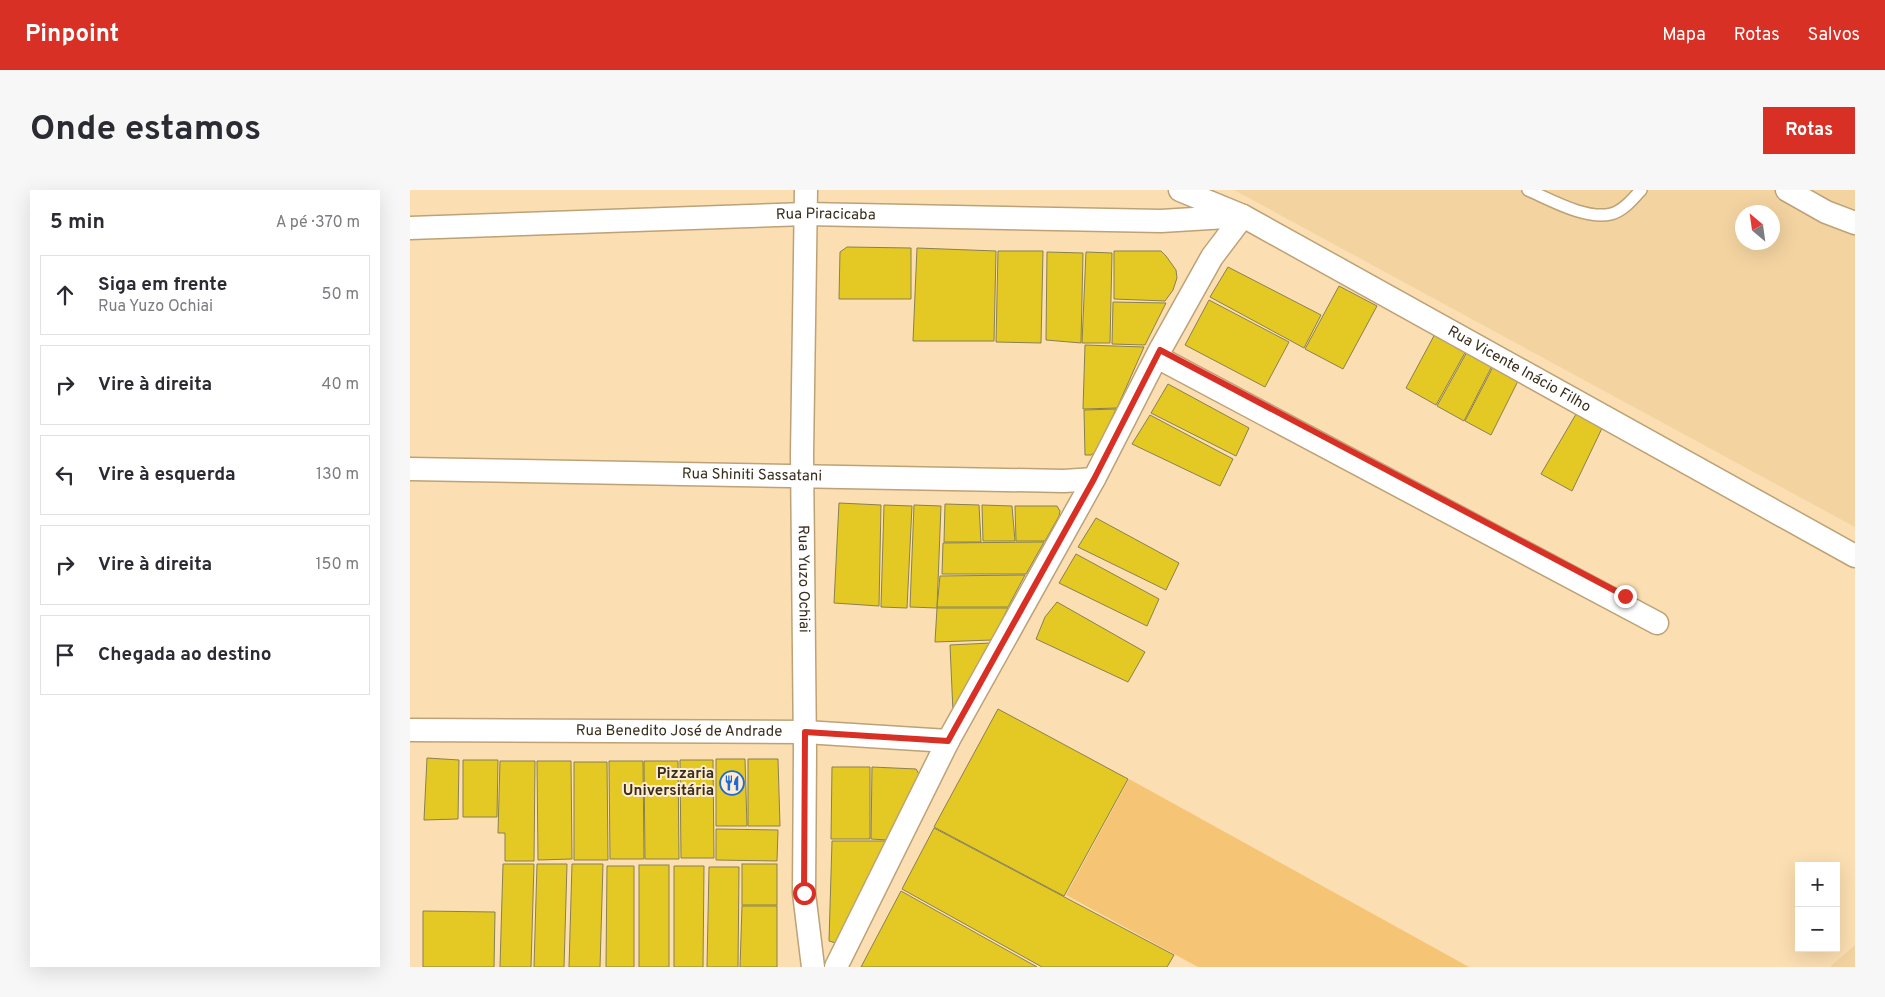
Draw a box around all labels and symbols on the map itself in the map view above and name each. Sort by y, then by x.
street label: Rua Piracicaba [776,204,876,225]
north arrow [1735,205,1780,250]
street label: Rua Vicente Inácio Filho [1444,322,1594,417]
street label: Rua Shiniti Sassatani [682,464,822,486]
street label: Rua Yuzo Ochiai [793,525,813,633]
route end [1614,585,1637,608]
street label: Rua Benedito José de Andrade [576,721,782,741]
place label: Pizzaria Universitária [623,765,714,801]
restaurant icon: Pizzaria Universitária [719,770,745,796]
route start [793,882,816,905]

